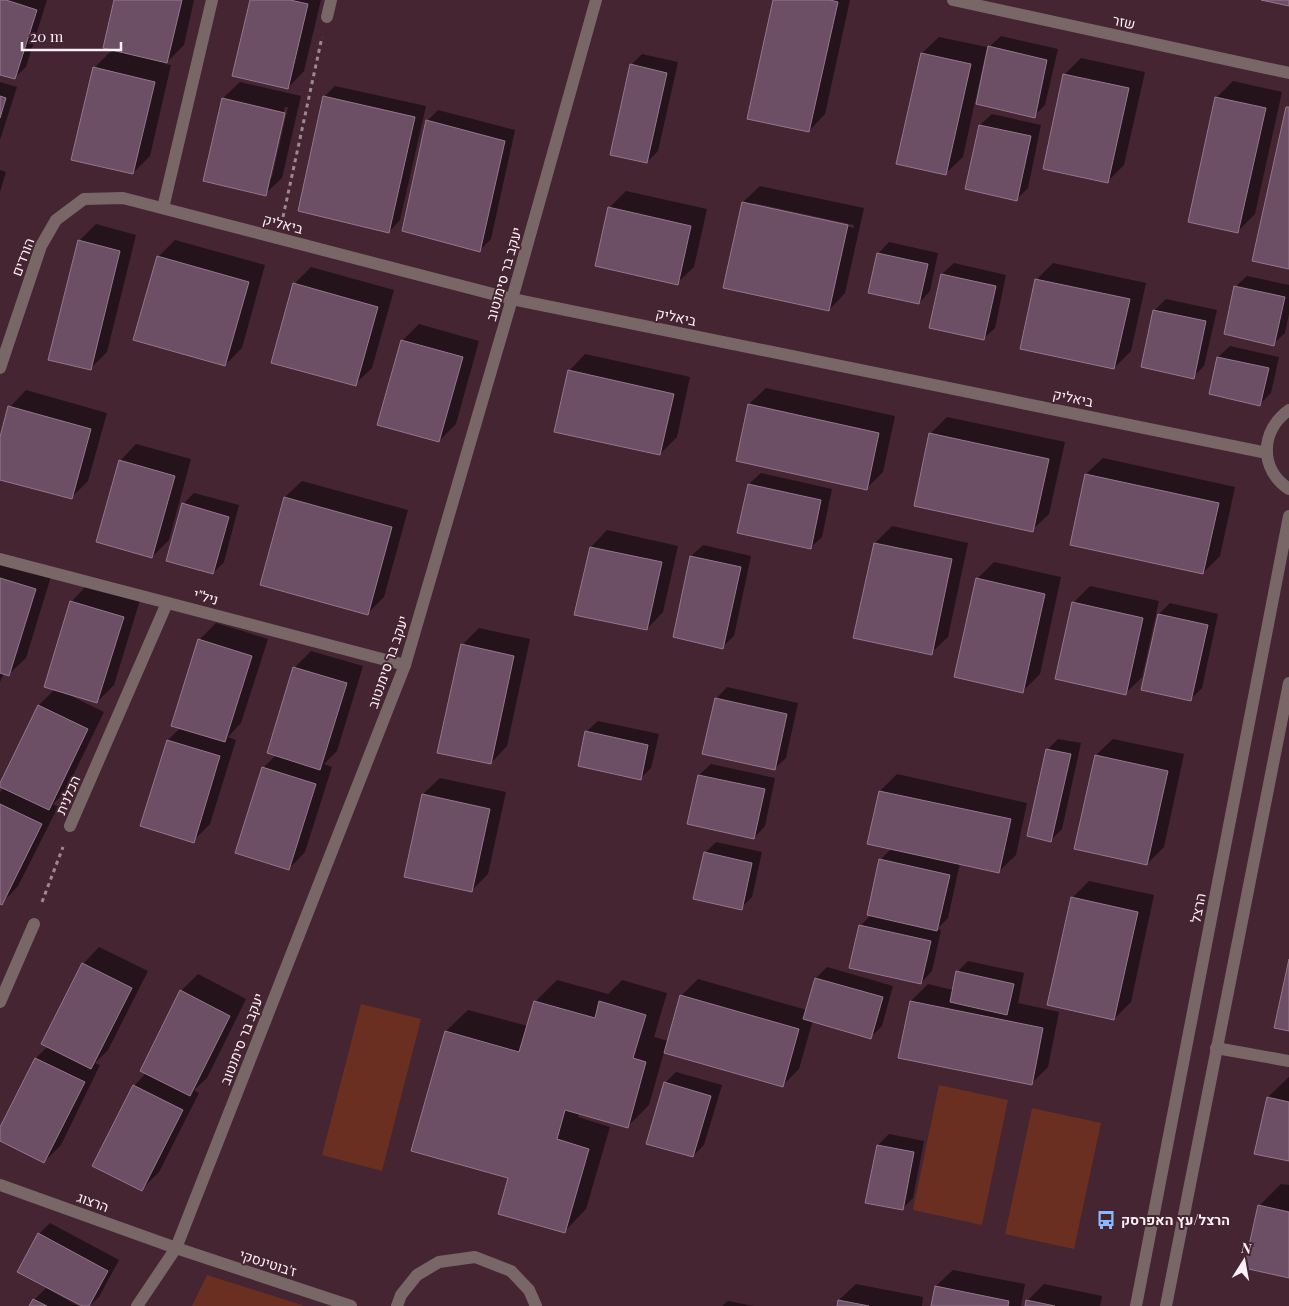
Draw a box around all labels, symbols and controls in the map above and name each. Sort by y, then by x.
street label: שזר [1111,10,1137,33]
scale bar [22,20,121,52]
text: 20 m [30,26,64,46]
street label: ביאליק [261,209,306,238]
street label: יעקב בר סימנטוב [481,225,526,323]
street label: הורדים [7,235,39,279]
street label: ביאליק [654,303,699,330]
street label: ביאליק [1051,384,1096,411]
street label: ניל"י [192,584,221,609]
street label: יעקב בר סימנטוב [363,613,412,711]
street label: הכלנית [51,772,84,817]
street label: הרצל [1185,891,1210,924]
street label: יעקב בר סימנטוב [215,990,268,1087]
street label: הרצוג [75,1187,112,1216]
bus stop icon: הרצל/עץ האפרסק [1095,1209,1117,1231]
place label: הרצל/עץ האפרסק [1121,1210,1230,1229]
north arrow [1219,1236,1269,1286]
text: N [1240,1237,1253,1258]
street label: ז'בוטינסקי [237,1244,299,1281]

